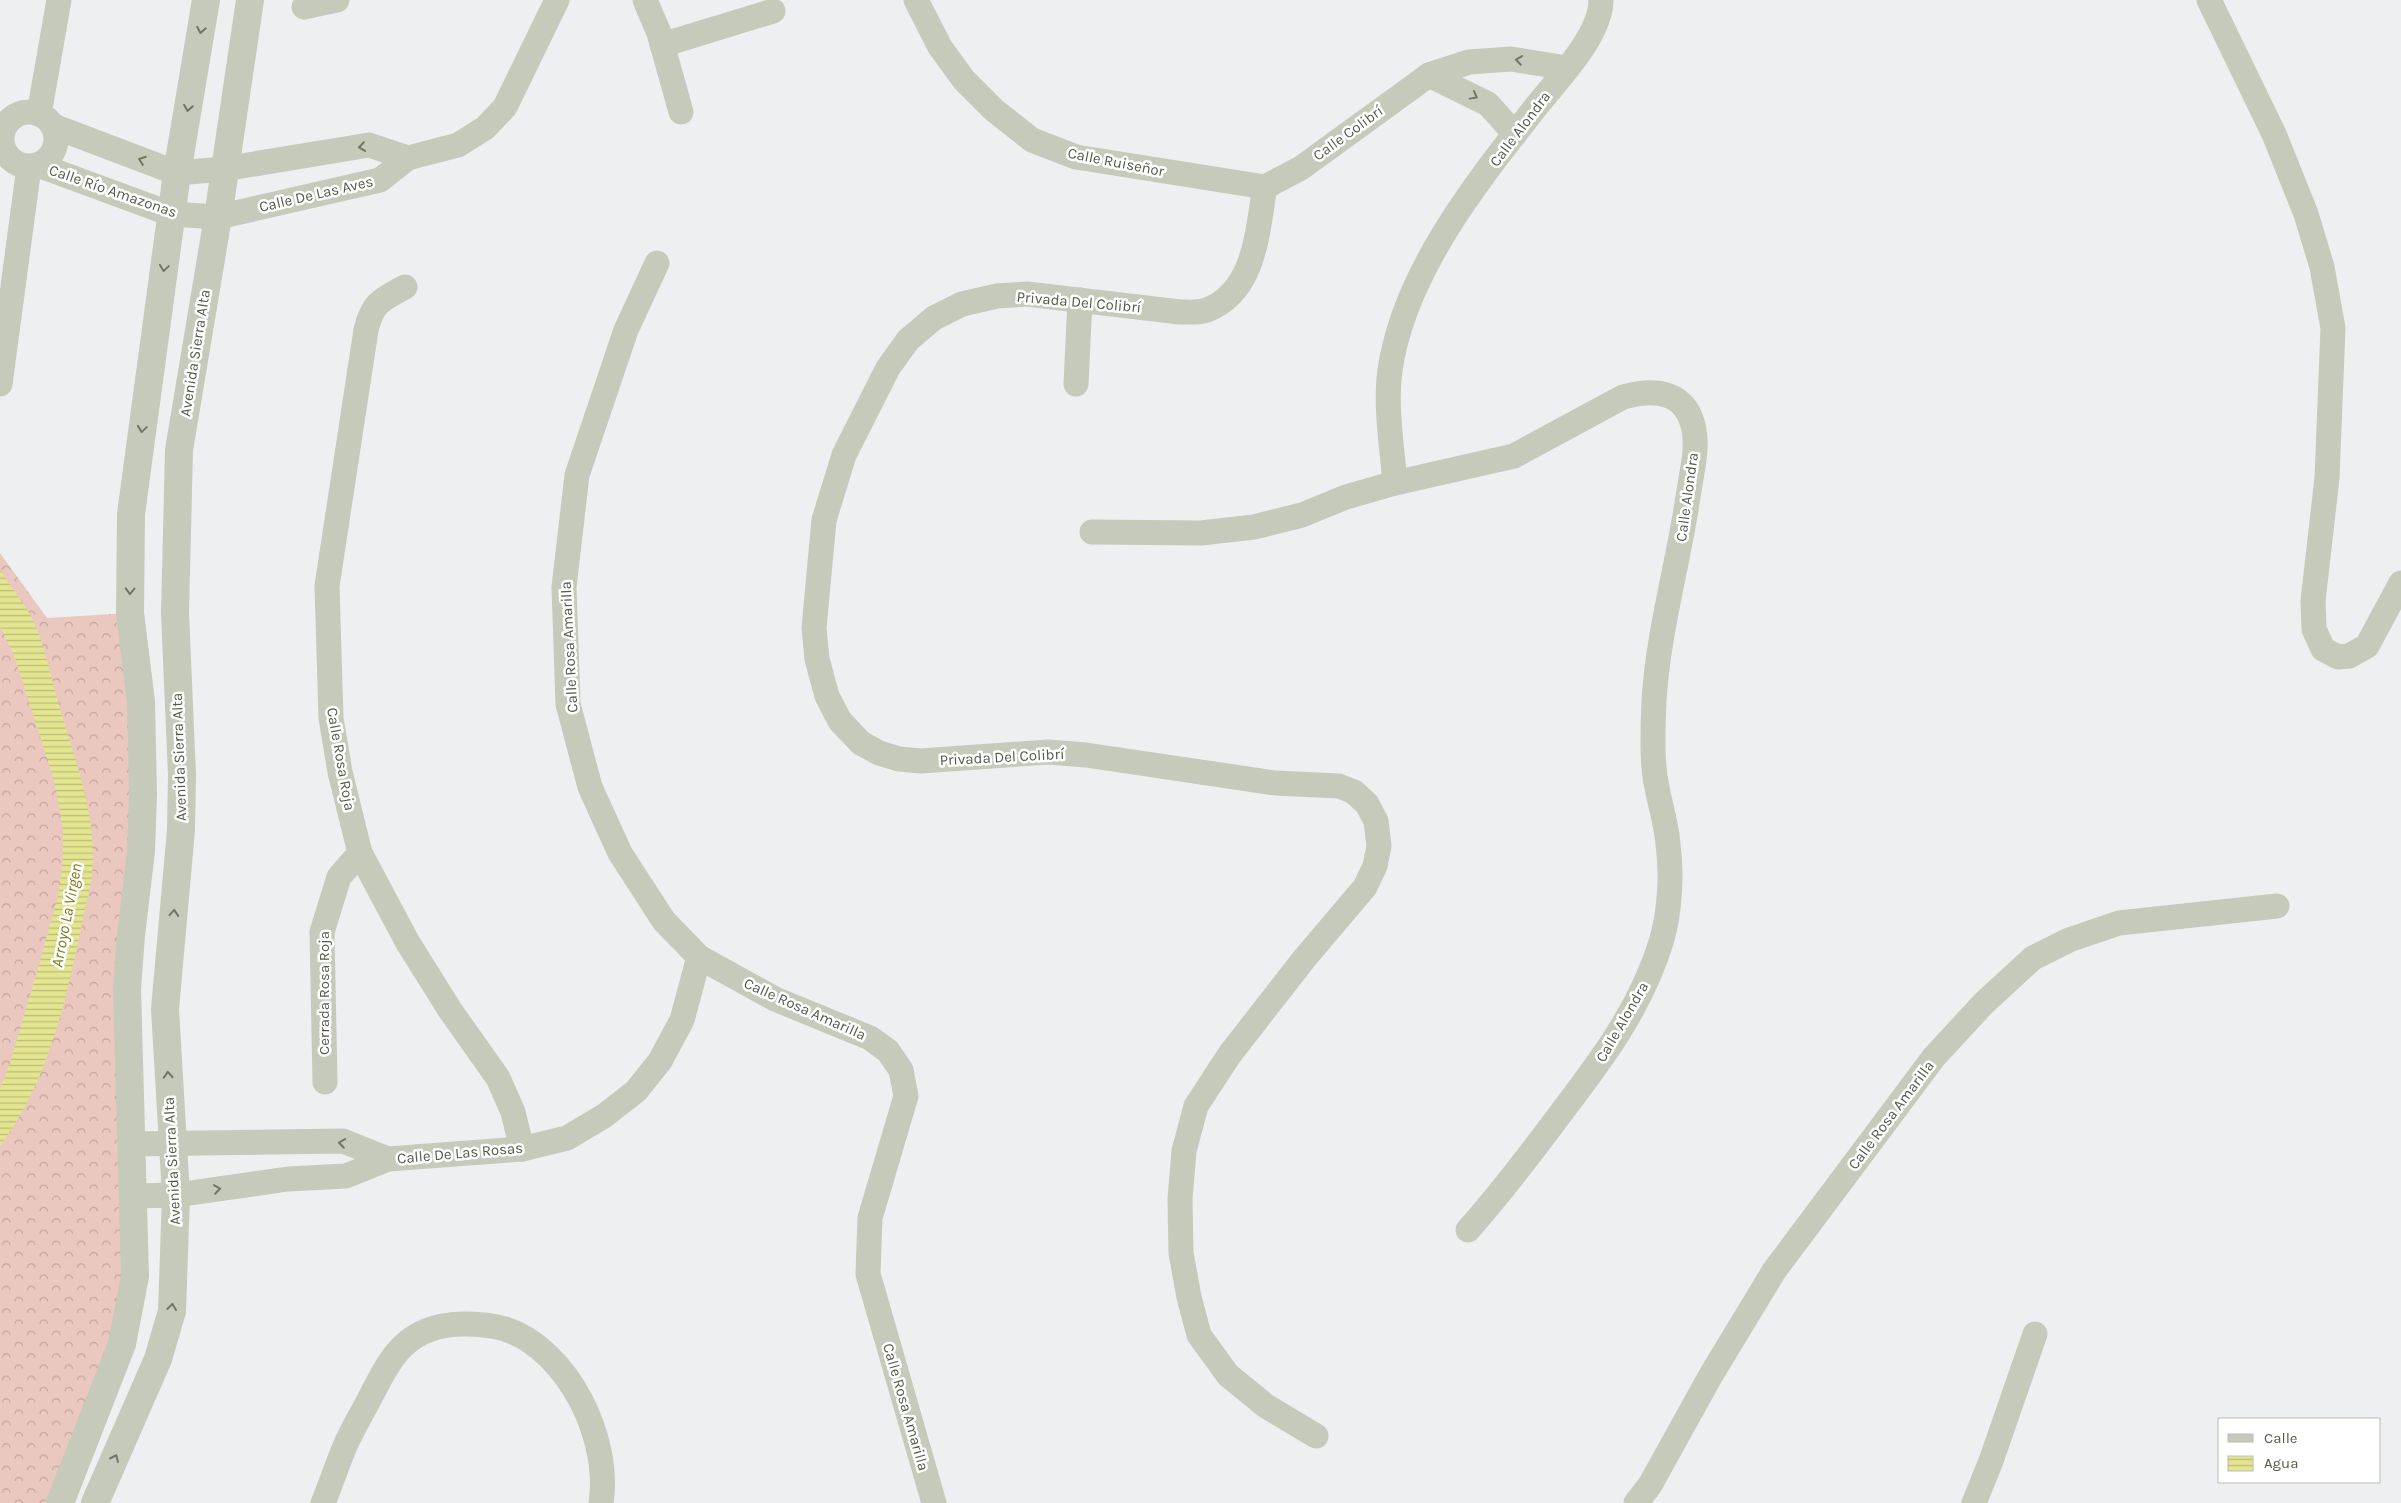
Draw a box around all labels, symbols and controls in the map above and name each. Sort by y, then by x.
one-way arrow [197,25,207,34]
one-way arrow [1514,55,1522,66]
street label: Calle Alondra [1486,88,1554,170]
one-way arrow [1468,90,1477,100]
street label: Calle Colibrí [1310,101,1387,164]
one-way arrow [184,103,194,112]
one-way arrow [358,141,366,151]
street label: Calle Ruiseñor [1066,144,1166,180]
one-way arrow [139,156,147,166]
street label: Calle Río Amazonas [47,161,179,221]
street label: Calle De Las Aves [257,172,375,216]
one-way arrow [159,265,170,273]
street label: Avenida Sierra Alta [176,288,214,418]
street label: Privada Del Colibrí [1016,288,1143,316]
one-way arrow [137,426,148,434]
street label: Calle Alondra [1672,451,1702,543]
street label: Calle Rosa Amarilla [557,581,581,713]
one-way arrow [125,588,135,595]
street label: Avenida Sierra Alta [168,693,190,821]
street label: Calle Rosa Roja [323,706,359,812]
street label: Privada Del Colibrí [939,745,1065,769]
water label: Arroyo La Virgen [47,862,86,969]
one-way arrow [168,908,179,916]
street label: Cerrada Rosa Roja [315,931,333,1055]
street label: Calle Rosa Amarilla [741,974,869,1044]
street label: Calle Alondra [1592,979,1652,1065]
street label: Calle Rosa Amarilla [1844,1057,1938,1173]
one-way arrow [163,1070,174,1078]
street label: Avenida Sierra Alta [160,1096,184,1226]
one-way arrow [338,1138,346,1149]
street label: Calle De Las Rosas [396,1139,524,1167]
one-way arrow [213,1184,221,1195]
one-way arrow [166,1302,177,1310]
street label: Calle Rosa Amarilla [879,1341,933,1473]
legend [2218,1418,2381,1483]
text: Calle [2264,1429,2298,1447]
one-way arrow [108,1454,119,1463]
text: Agua [2264,1454,2298,1472]

